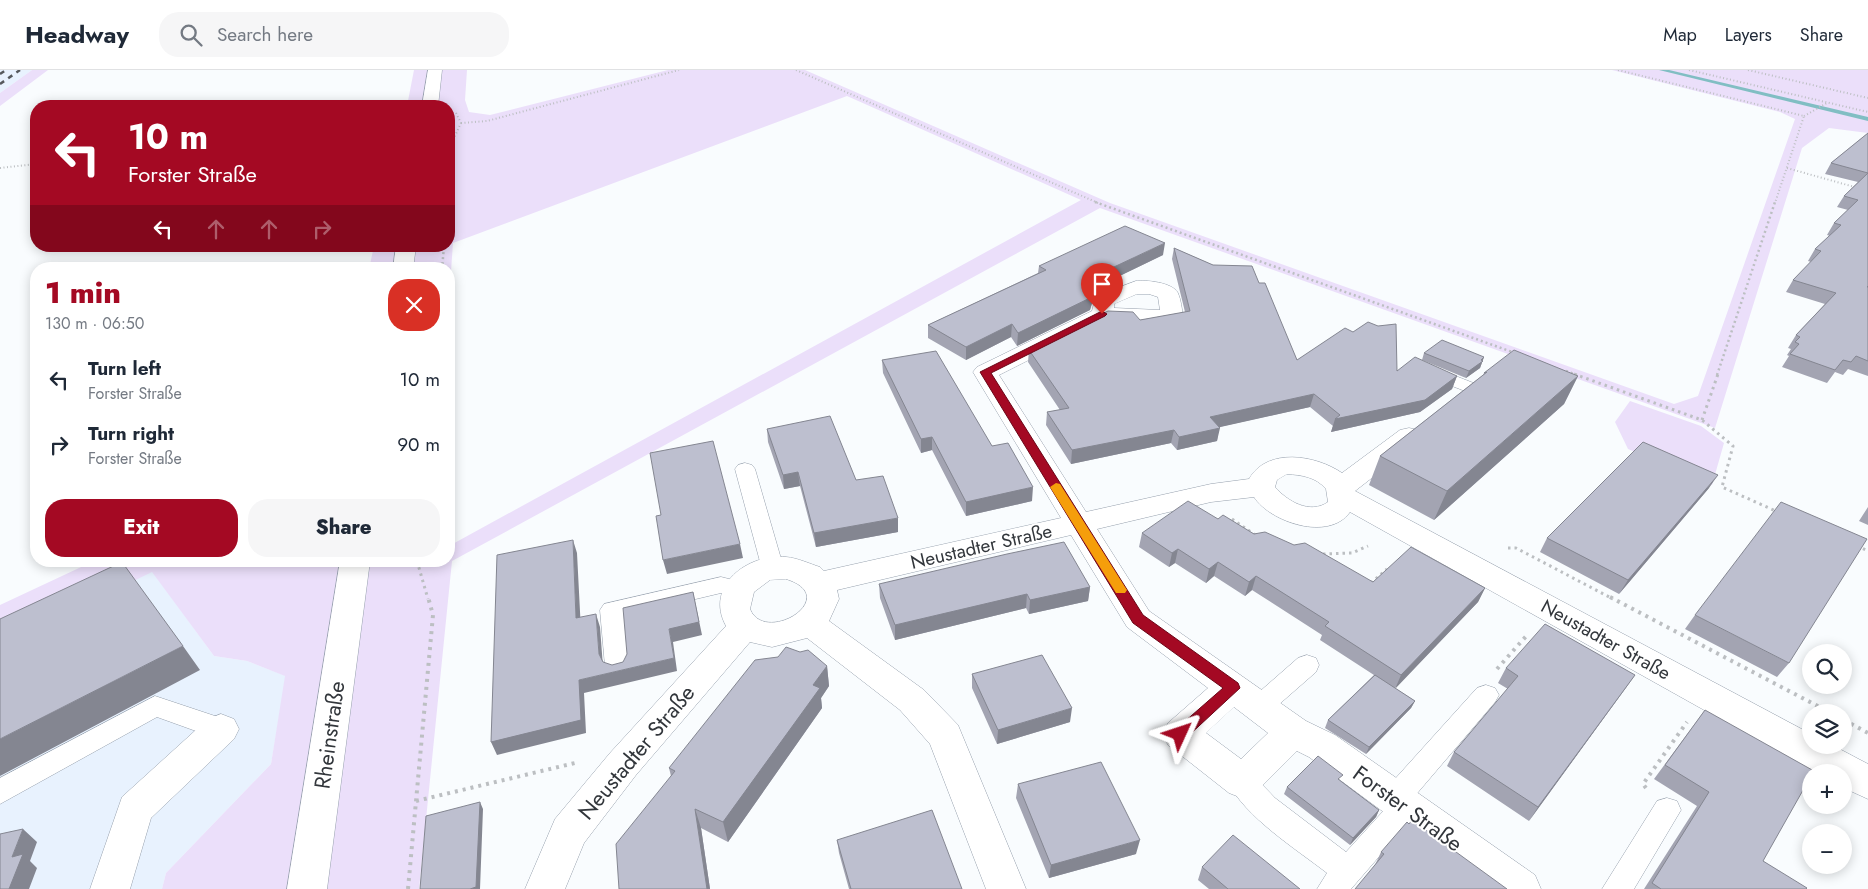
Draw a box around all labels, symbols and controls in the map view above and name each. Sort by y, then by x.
search box [159,12,509,57]
text: Headway [25,17,129,52]
icon: search [177,21,205,49]
text: Search here [217,21,313,48]
text: Map [1663,22,1697,48]
text: Layers [1725,22,1772,48]
text: Share [1800,22,1843,48]
text: 10 m [128,112,208,162]
icon: left [45,120,110,185]
text: Forster Straße [128,158,257,190]
icon: left [149,215,177,243]
icon: ahead [202,215,230,243]
icon: ahead [255,215,283,243]
icon: right [308,215,336,243]
pin [1081,263,1123,314]
icon: arrive [1088,270,1116,298]
text: 1 min [45,271,121,314]
button: close [388,279,440,331]
text: 130 m · 06:50 [45,312,144,335]
text: Turn left [88,355,161,382]
icon: left [45,366,73,394]
text: 10 m [400,366,440,393]
text: Forster Straße [88,382,182,405]
text: Turn right [88,420,174,447]
icon: right [45,431,73,459]
text: 90 m [397,431,440,458]
text: Forster Straße [88,447,182,470]
button: Exit [45,499,238,557]
button: Share [248,499,440,557]
street label: Neustadter Straße [908,517,1055,576]
street label: Neustadter Straße [1536,593,1676,686]
map controls [1802,644,1852,874]
button: search [1802,644,1852,694]
street label: Neustadter Straße [570,678,702,826]
street label: Rheinstraße [306,679,352,791]
button: layers [1802,704,1852,754]
position arrow [1153,707,1205,759]
street label: Forster Straße [1347,757,1469,859]
button: + [1802,764,1852,814]
button: − [1802,824,1852,874]

